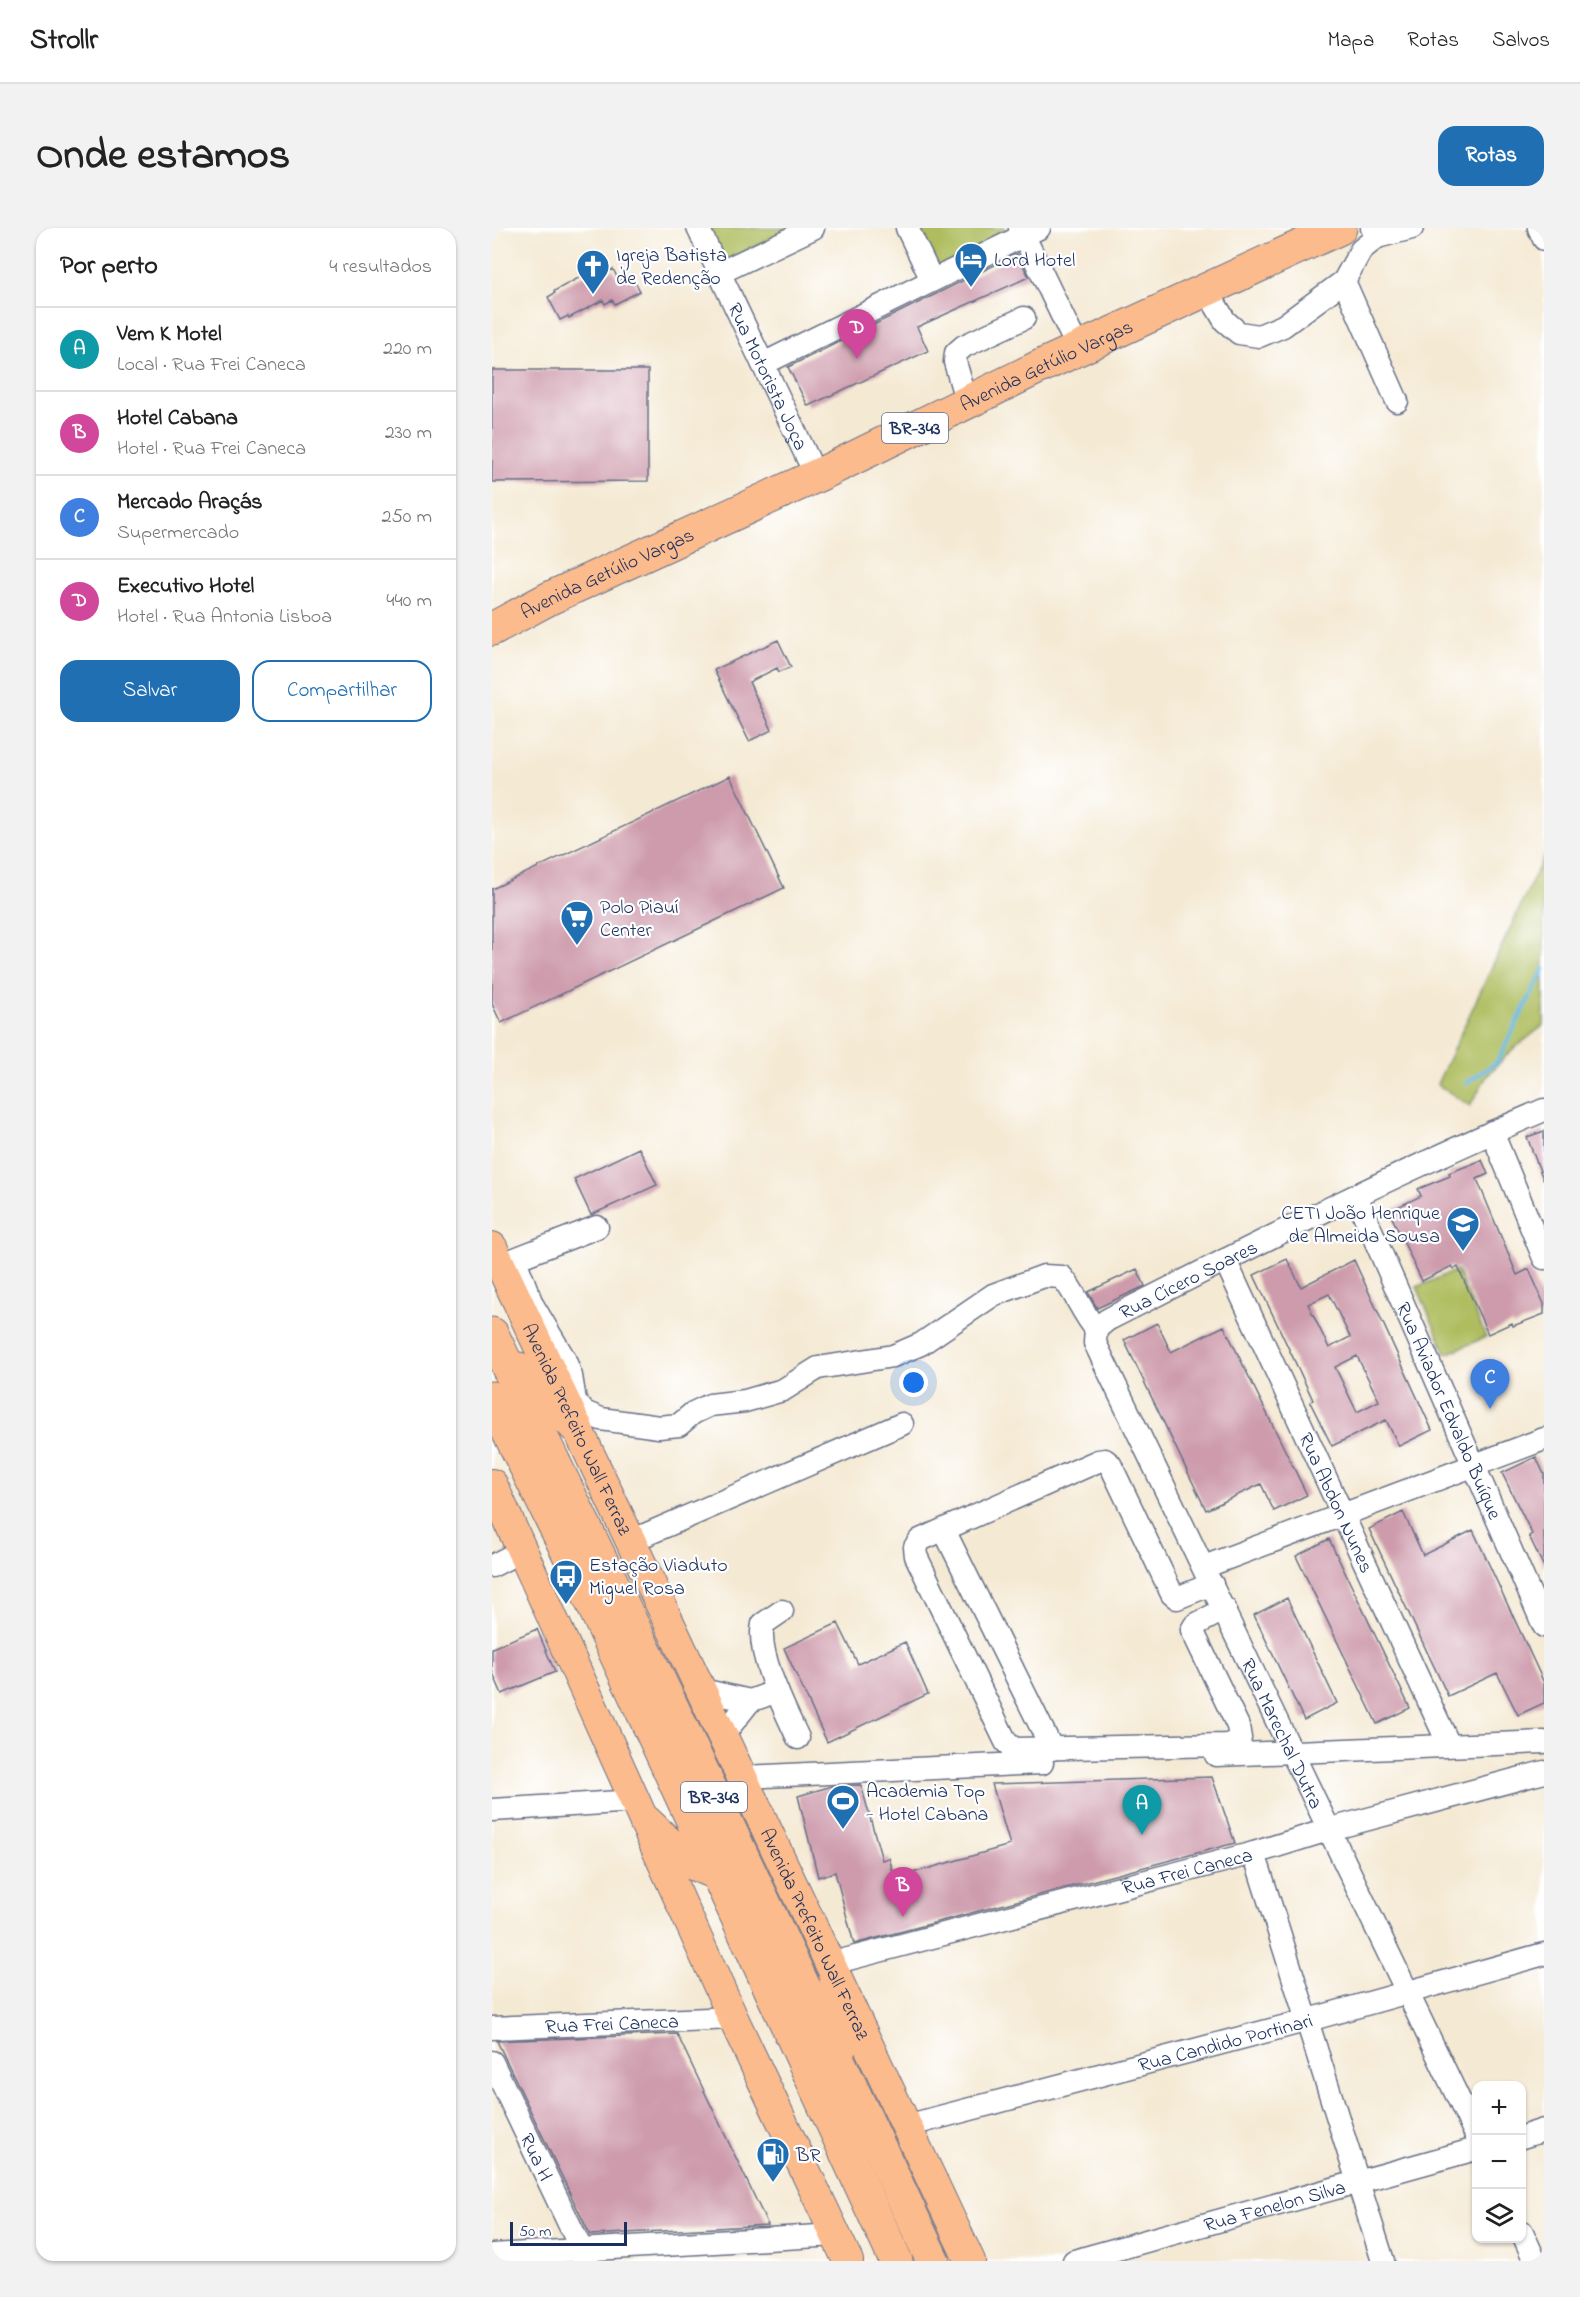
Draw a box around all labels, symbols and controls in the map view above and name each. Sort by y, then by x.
text: Strollr [30,21,98,62]
text: Mapa [1327,26,1374,56]
text: Rotas [1407,26,1459,56]
text: Salvos [1492,26,1550,56]
text: Onde estamos [36,126,290,187]
button: Rotas [1438,126,1544,186]
hotel icon: Lord Hotel [953,241,989,288]
place label: Igreja Batista de Redenção [616,242,727,294]
place label: Lord Hotel [994,247,1075,276]
text: Por perto [60,248,158,286]
church icon: Igreja Batista de Redenção [575,248,611,295]
text: 4 resultados [329,253,432,282]
street label: Rua Motorista Joça [719,299,814,456]
pin: D [838,310,877,359]
street label: Avenida Getúlio Vargas [956,314,1138,421]
text: Vem K Motel [117,319,222,351]
text: A [73,335,86,364]
text: 220 m [383,335,432,364]
text: Local · Rua Frei Caneca [117,351,306,380]
text: Hotel Cabana [117,403,238,435]
road number: BR-343 [882,413,948,443]
text: B [73,419,86,448]
text: 230 m [385,419,432,448]
text: Hotel · Rua Frei Caneca [117,435,306,464]
text: Mercado Araçás [117,487,262,519]
text: C [74,503,85,532]
text: 250 m [381,503,432,532]
text: Supermercado [117,519,239,548]
street label: Avenida Getúlio Vargas [516,522,699,628]
text: Executivo Hotel [117,571,254,603]
text: D [72,587,87,616]
text: 440 m [386,587,432,616]
text: Hotel · Rua Antonia Lisboa [117,603,332,632]
button: Salvar [60,660,240,722]
button: Compartilhar [252,660,432,722]
place label: Polo Piauí Center [600,894,679,946]
supermarket icon: Polo Piauí Center [559,899,595,946]
place label: CETI João Henrique de Almeida Sousa [1281,1200,1440,1252]
school or university icon: CETI João Henrique de Almeida Sousa [1445,1205,1481,1252]
street label: Rua Cícero Soares [1115,1234,1263,1328]
street label: Rua Aviador Edvaldo Buíque [1387,1298,1508,1525]
street label: Avenida Prefeito Wall Ferraz [513,1319,638,1541]
pin: C [1470,1360,1510,1409]
your location [899,1368,928,1397]
street label: Rua Abdon Nunes [1290,1429,1380,1578]
place label: Estação Viaduto Miguel Rosa [589,1552,728,1605]
bus stop icon: Estação Viaduto Miguel Rosa [548,1558,584,1605]
street label: Rua Marechal Dutra [1232,1654,1329,1814]
place label: Academia Top - Hotel Cabana [866,1778,988,1830]
road number: BR-343 [681,1782,747,1812]
sports icon: Academia Top - Hotel Cabana [825,1783,861,1830]
pin: A [1122,1786,1162,1835]
street label: Avenida Prefeito Wall Ferraz [751,1824,876,2046]
street label: Rua Frei Caneca [1119,1842,1256,1904]
pin: B [884,1868,922,1917]
street label: Rua Frei Caneca [545,2008,679,2043]
street label: Rua Candido Portinari [1135,2008,1316,2081]
map controls [1472,2081,1526,2243]
button: + [1472,2081,1526,2135]
street label: Rua H [511,2129,559,2187]
button: − [1472,2135,1526,2189]
fuel station icon: BR [755,2136,791,2183]
place label: BR [795,2142,821,2171]
street label: Rua Fenelon Silva [1201,2174,1349,2241]
button: layers [1472,2189,1526,2243]
scale bar [510,2219,627,2246]
text: 50 m [519,2220,551,2244]

